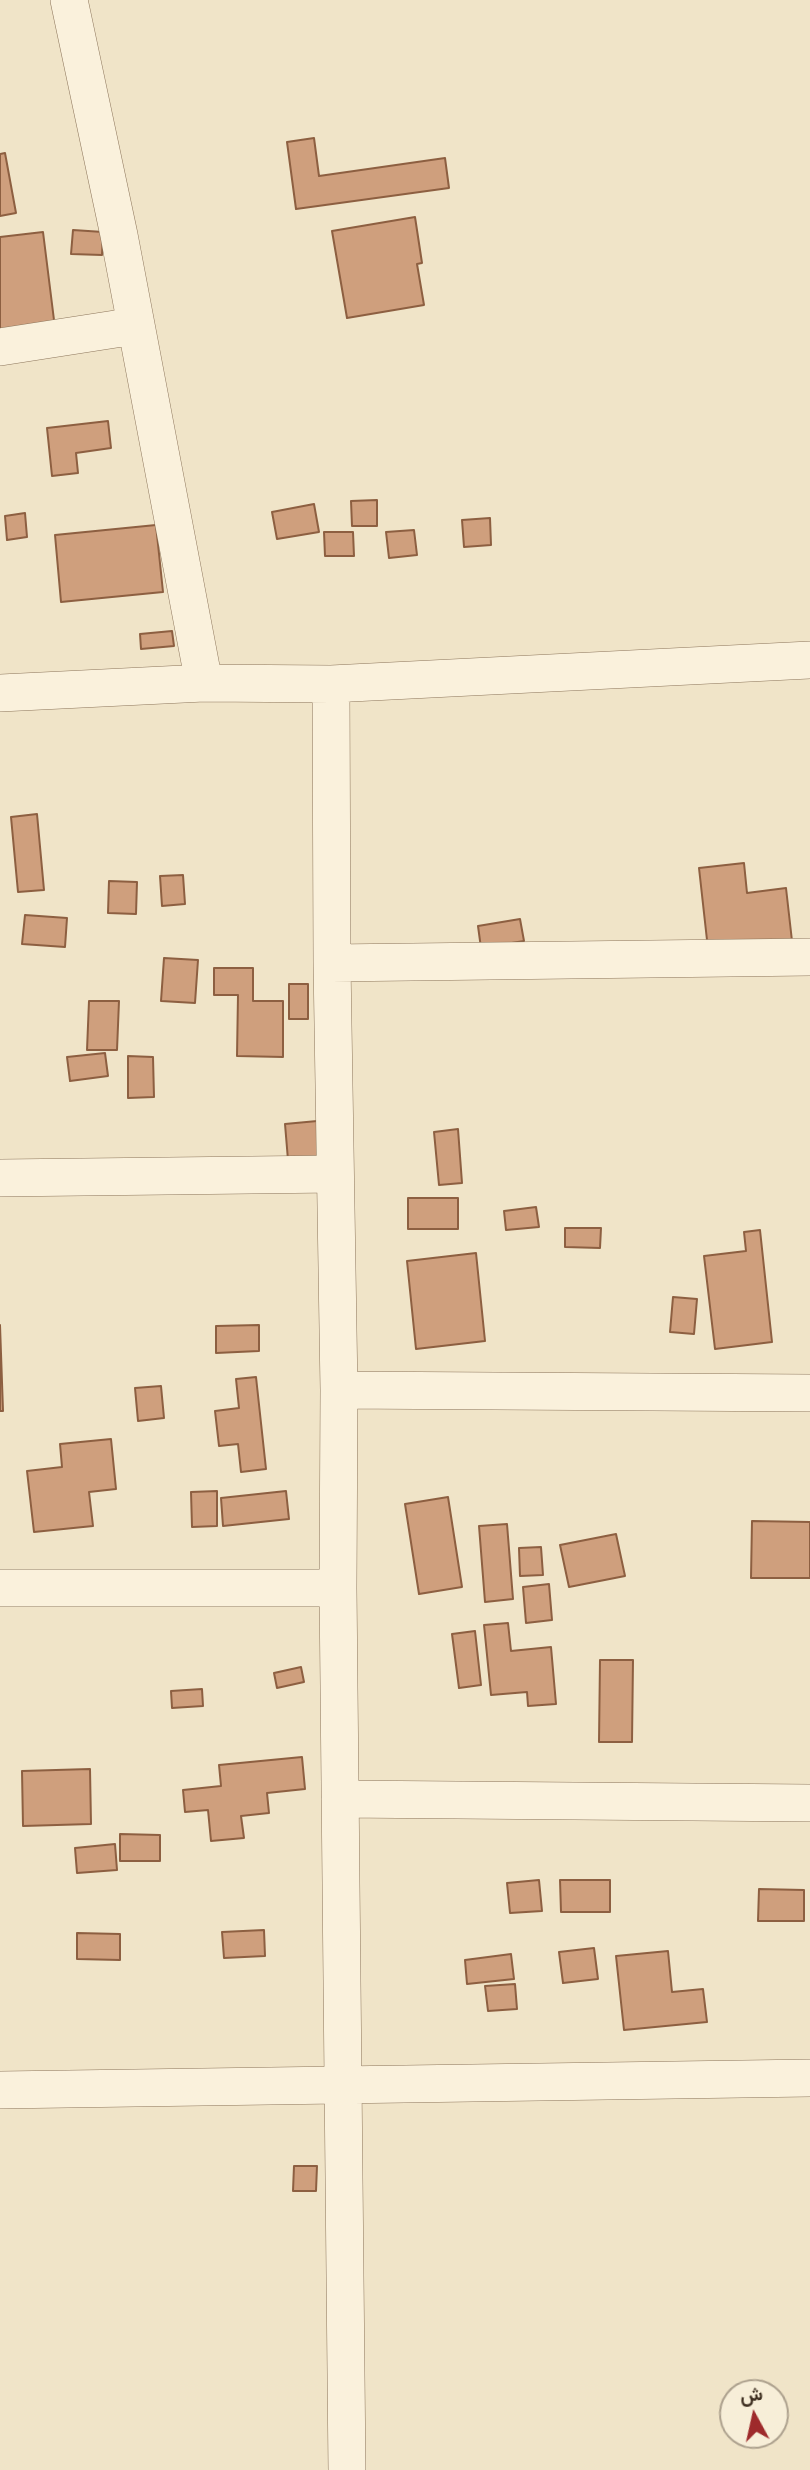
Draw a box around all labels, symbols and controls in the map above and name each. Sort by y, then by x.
north arrow [719,2379,789,2449]
text: ش [739,2383,764,2407]

